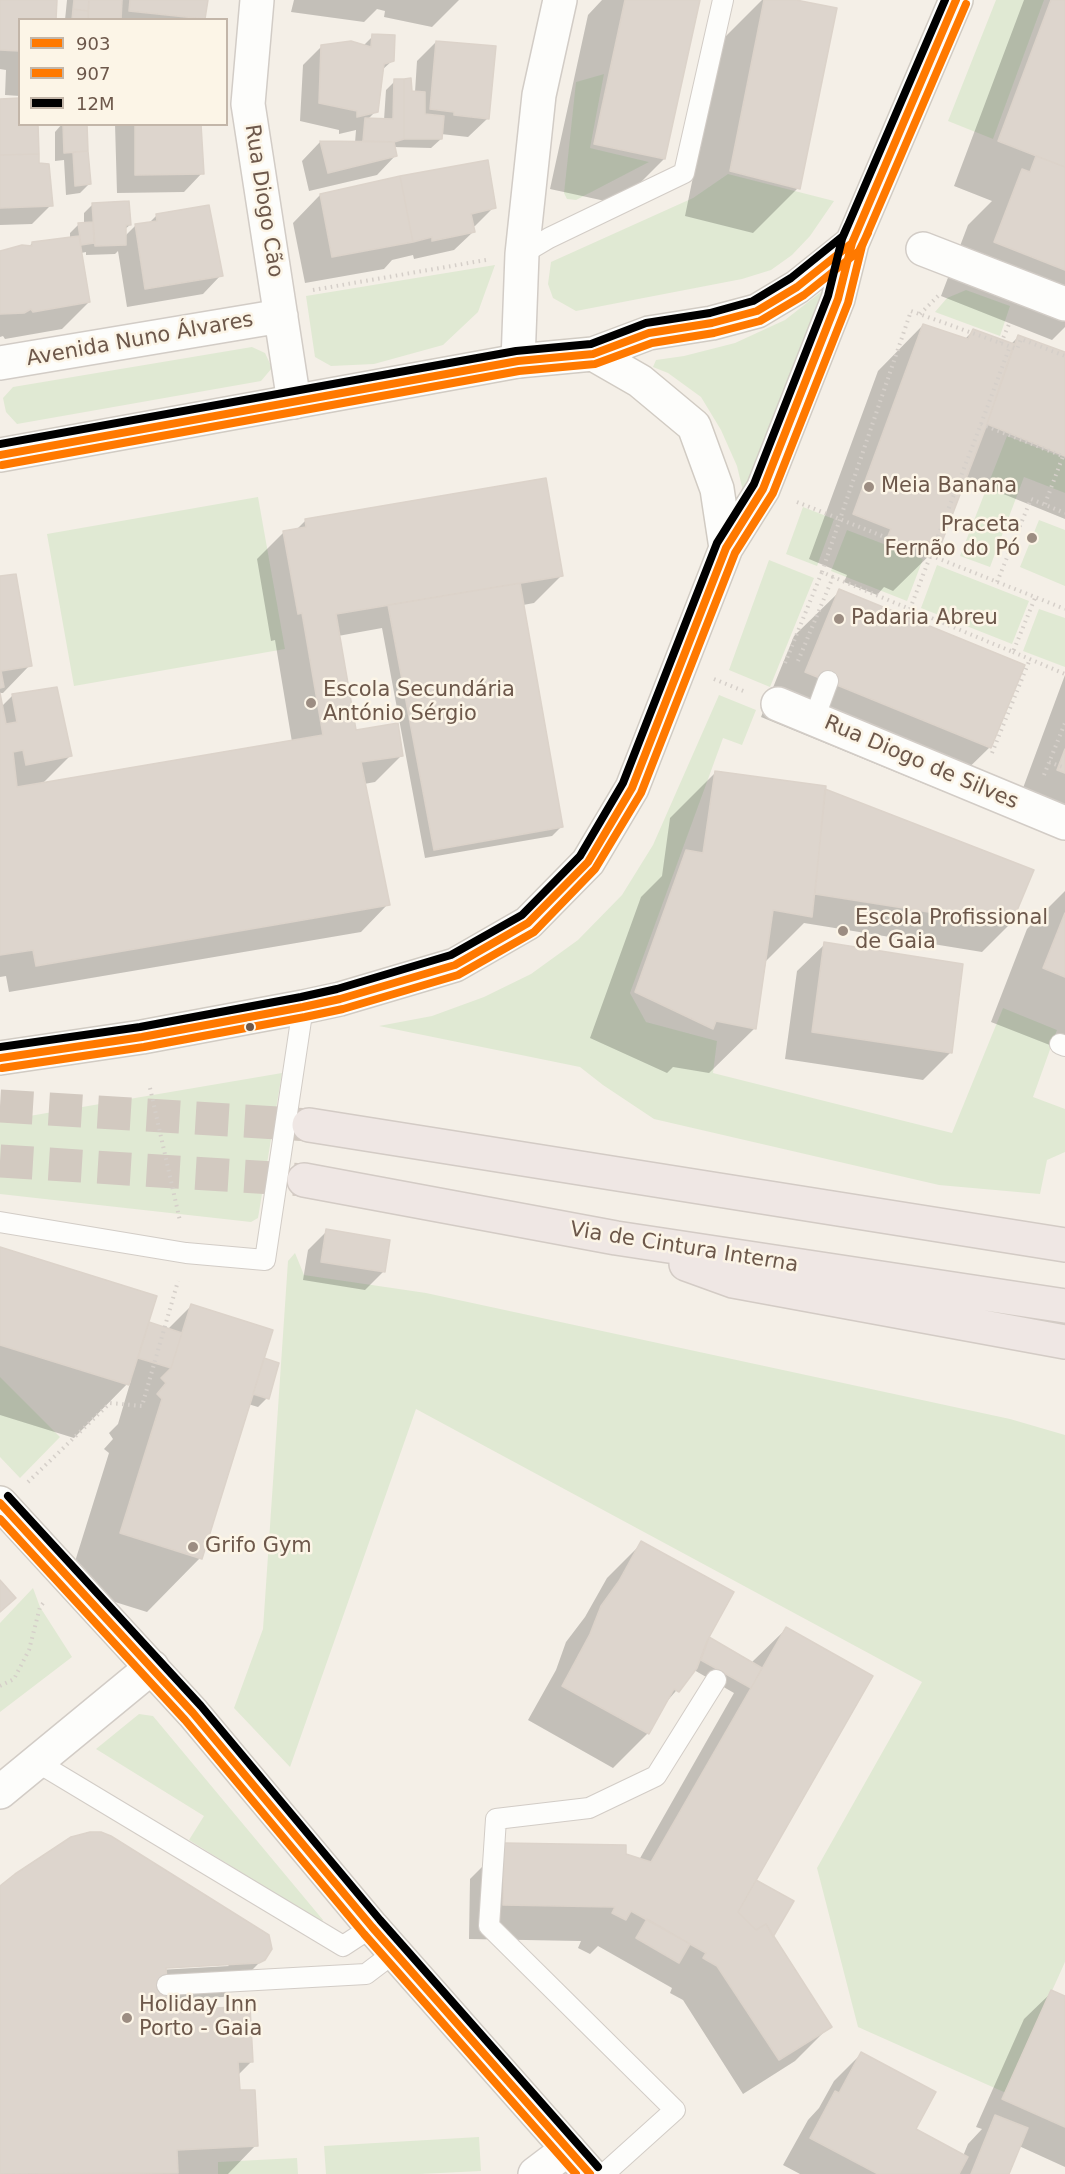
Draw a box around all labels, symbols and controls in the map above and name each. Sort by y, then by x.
legend [18,18,228,126]
text: 903 [76,33,110,54]
text: 907 [76,63,110,84]
text: 12M [76,93,114,114]
street label: Rua Diogo Cão [238,123,288,279]
street label: Avenida Nuno Álvares [25,308,255,372]
place label: Meia Banana [881,474,1017,500]
marker: Meia Banana [862,480,876,494]
place label: Praceta Fernão do Pó [885,513,1020,563]
marker: Praceta Fernão do Pó [1025,531,1039,545]
place label: Padaria Abreu [851,606,998,632]
marker: Padaria Abreu [832,612,846,626]
place label: Escola Secundária António Sérgio [323,678,515,728]
marker: Escola Secundária António Sérgio [304,696,318,710]
street label: Rua Diogo de Silves [820,711,1022,815]
place label: Escola Profissional de Gaia [855,906,1048,956]
marker: Escola Profissional de Gaia [836,924,850,938]
unlabelled marker [244,1021,256,1033]
street label: Via de Cintura Interna [568,1217,800,1279]
place label: Grifo Gym [205,1534,312,1560]
marker: Grifo Gym [186,1540,200,1554]
place label: Holiday Inn Porto - Gaia [139,1993,262,2043]
marker: Holiday Inn Porto - Gaia [120,2011,134,2025]

